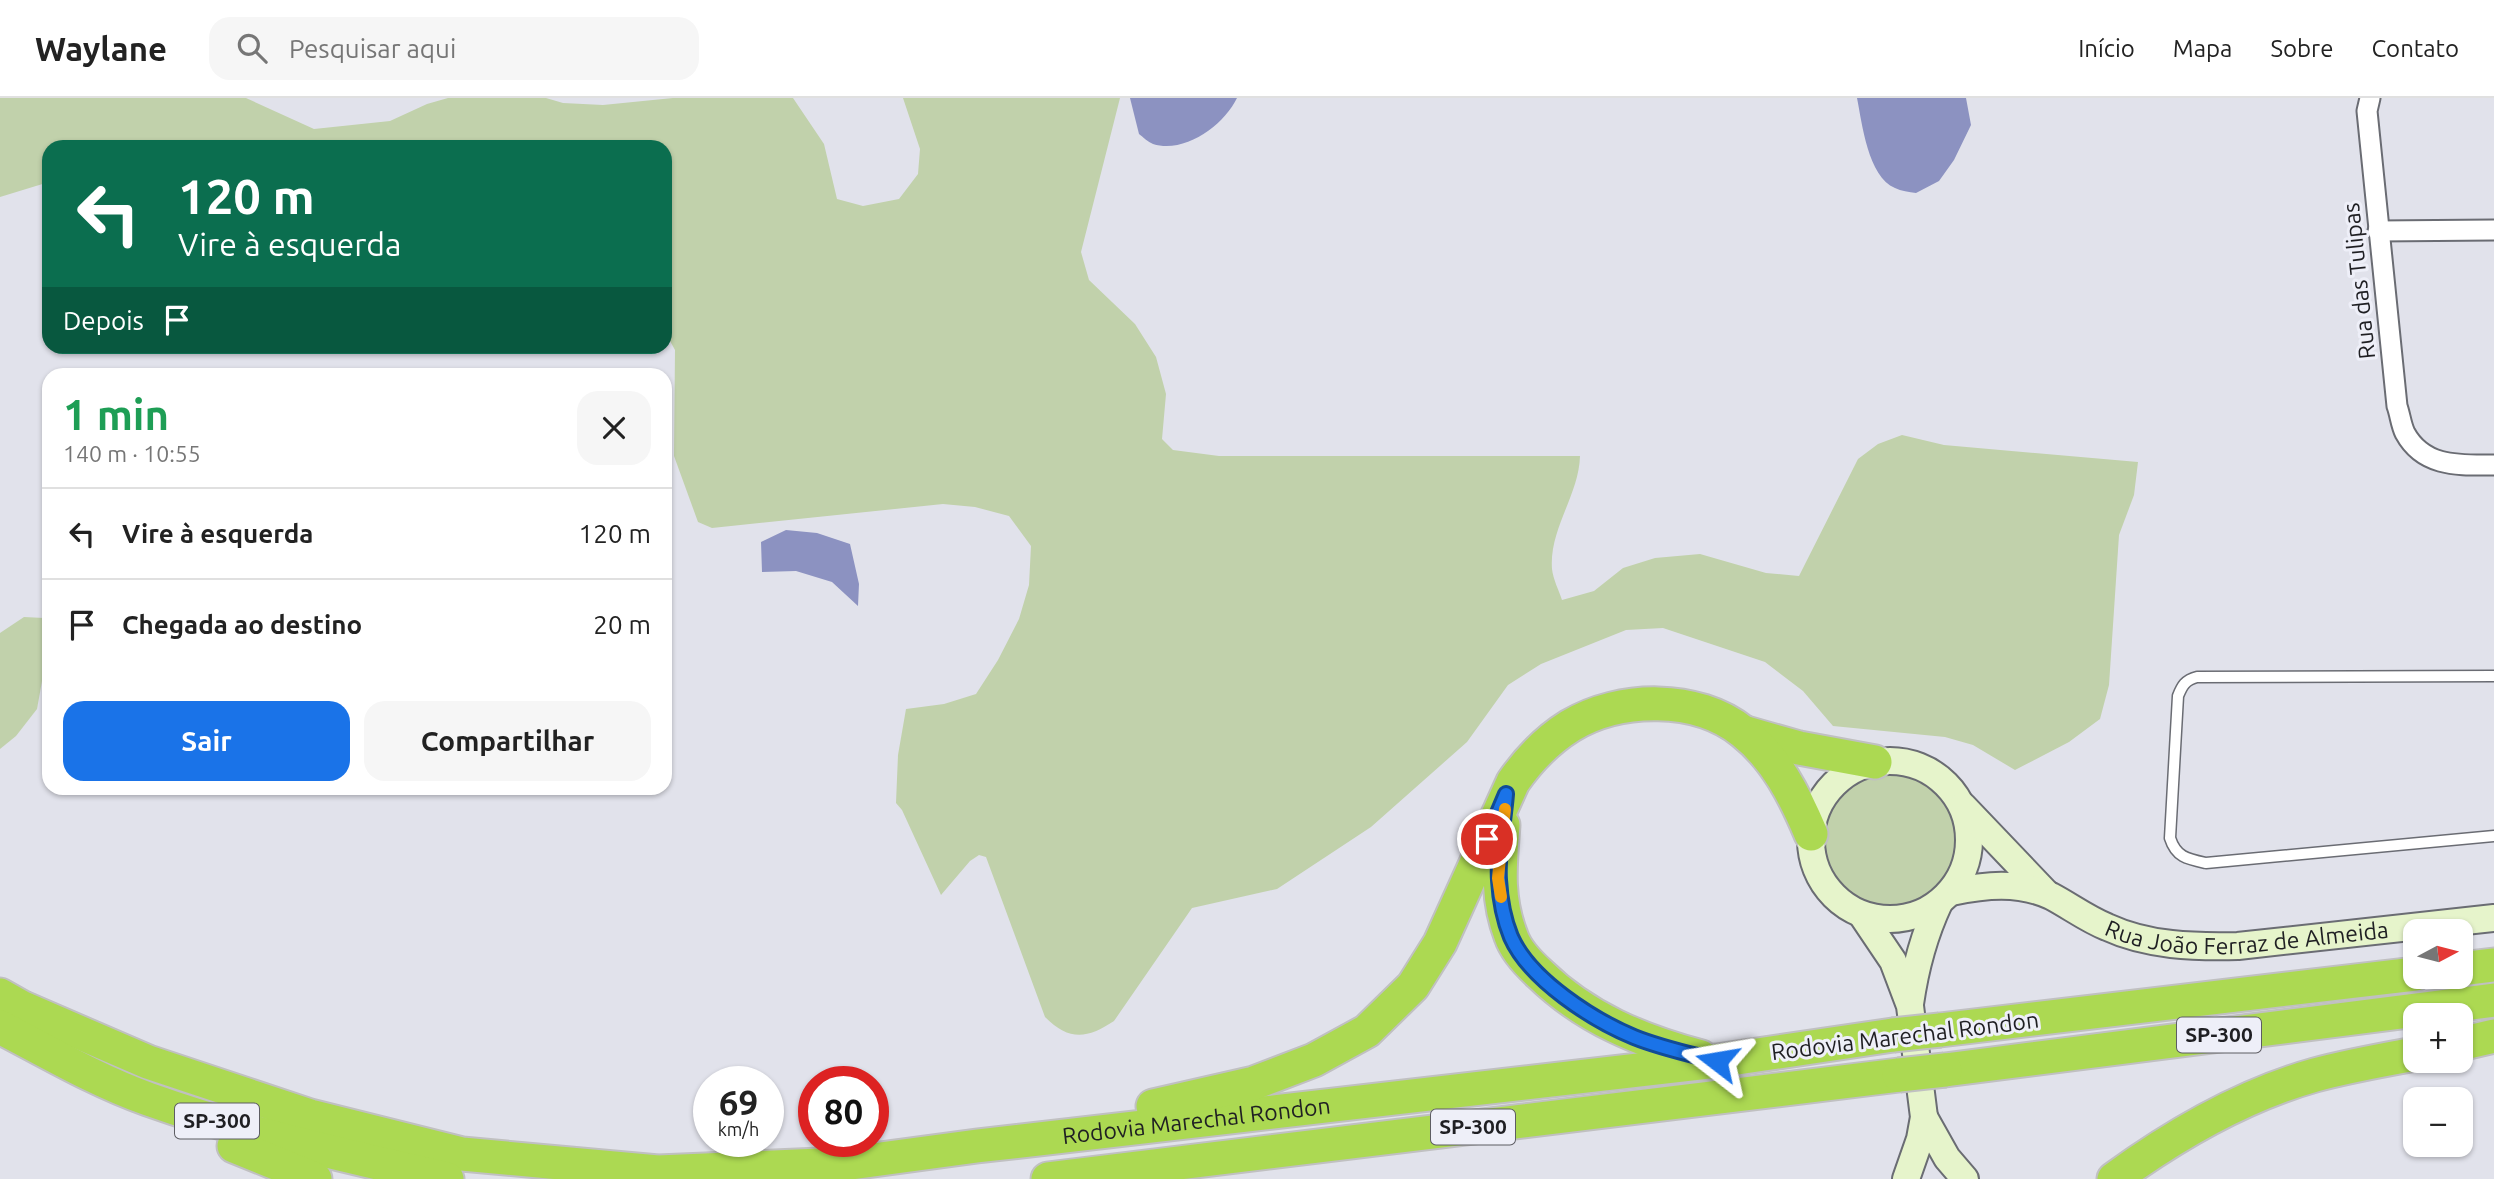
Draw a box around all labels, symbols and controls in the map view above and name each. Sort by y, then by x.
search box [209,17,699,80]
icon: search [233,29,271,67]
text: Waylane [35,30,167,67]
text: Pesquisar aqui [289,34,456,63]
text: Início [2078,35,2135,62]
text: Mapa [2173,35,2232,62]
text: Sobre [2270,35,2333,62]
text: Contato [2371,35,2459,62]
icon: left [63,168,154,259]
text: 120 m [178,168,315,223]
street label: Rua das Tulipas [2338,202,2379,361]
text: Vire à esquerda [178,226,401,262]
icon: arrive [158,301,196,339]
text: Depois [63,306,144,335]
text: 1 min [63,391,169,438]
button: close [577,391,651,465]
text: 140 m · 10:55 [63,441,201,466]
icon: left [63,515,101,553]
text: Vire à esquerda [122,519,313,548]
text: 120 m [579,519,651,548]
icon: arrive [63,606,101,644]
text: Chegada ao destino [122,610,362,639]
text: 20 m [593,610,651,639]
button: Sair [63,701,350,781]
button: Compartilhar [364,701,651,781]
pin [1457,809,1517,869]
icon: arrive [1468,820,1506,858]
street label: Rua João Ferraz de Almeida [2102,915,2390,958]
north arrow [2403,919,2473,989]
map controls [2403,919,2473,1157]
button: + [2403,1003,2473,1073]
street label: Rodovia Marechal Rondon [1770,1007,2040,1064]
road number: SP-300 [2177,1018,2261,1052]
position arrow [1680,1024,1754,1098]
speed limit sign: 80 [798,1066,889,1157]
text: 69 [719,1082,758,1122]
button: − [2403,1087,2473,1157]
street label: Rodovia Marechal Rondon [1061,1092,1332,1148]
road number: SP-300 [175,1104,259,1138]
road number: SP-300 [1431,1110,1515,1144]
text: km/h [718,1119,759,1139]

